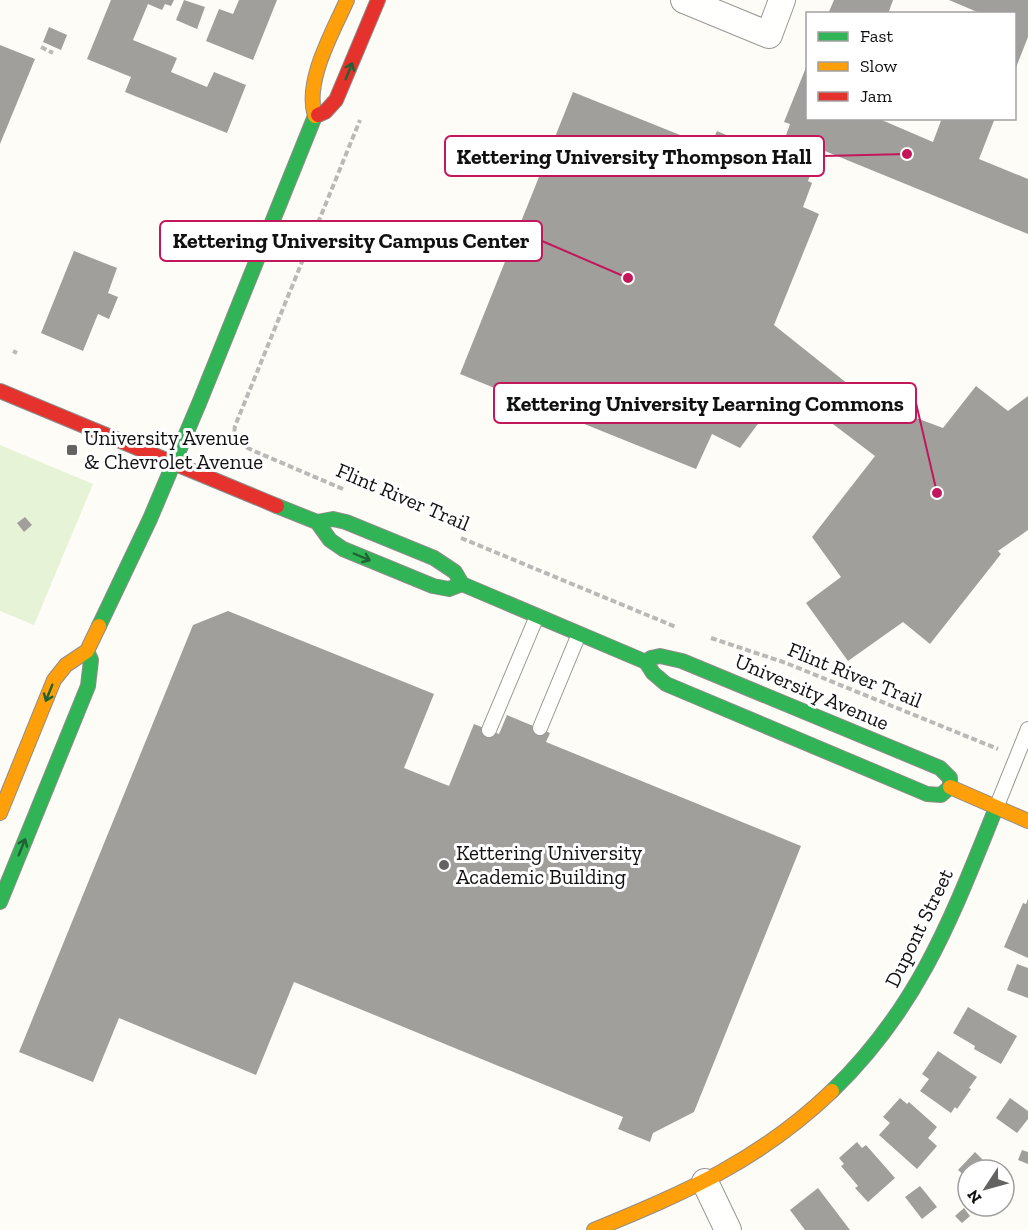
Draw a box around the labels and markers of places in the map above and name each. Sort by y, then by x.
callout: Kettering University Thompson Hall [445,136,824,176]
callout: Kettering University Campus Center [160,221,542,261]
callout: Kettering University Learning Commons [494,383,916,423]
place label: University Avenue & Chevrolet Avenue [84,425,263,474]
marker: University Avenue & Chevrolet Avenue [65,443,79,457]
place label: Kettering University Academic Building [456,840,642,889]
marker: Kettering University Academic Building [437,858,451,872]

